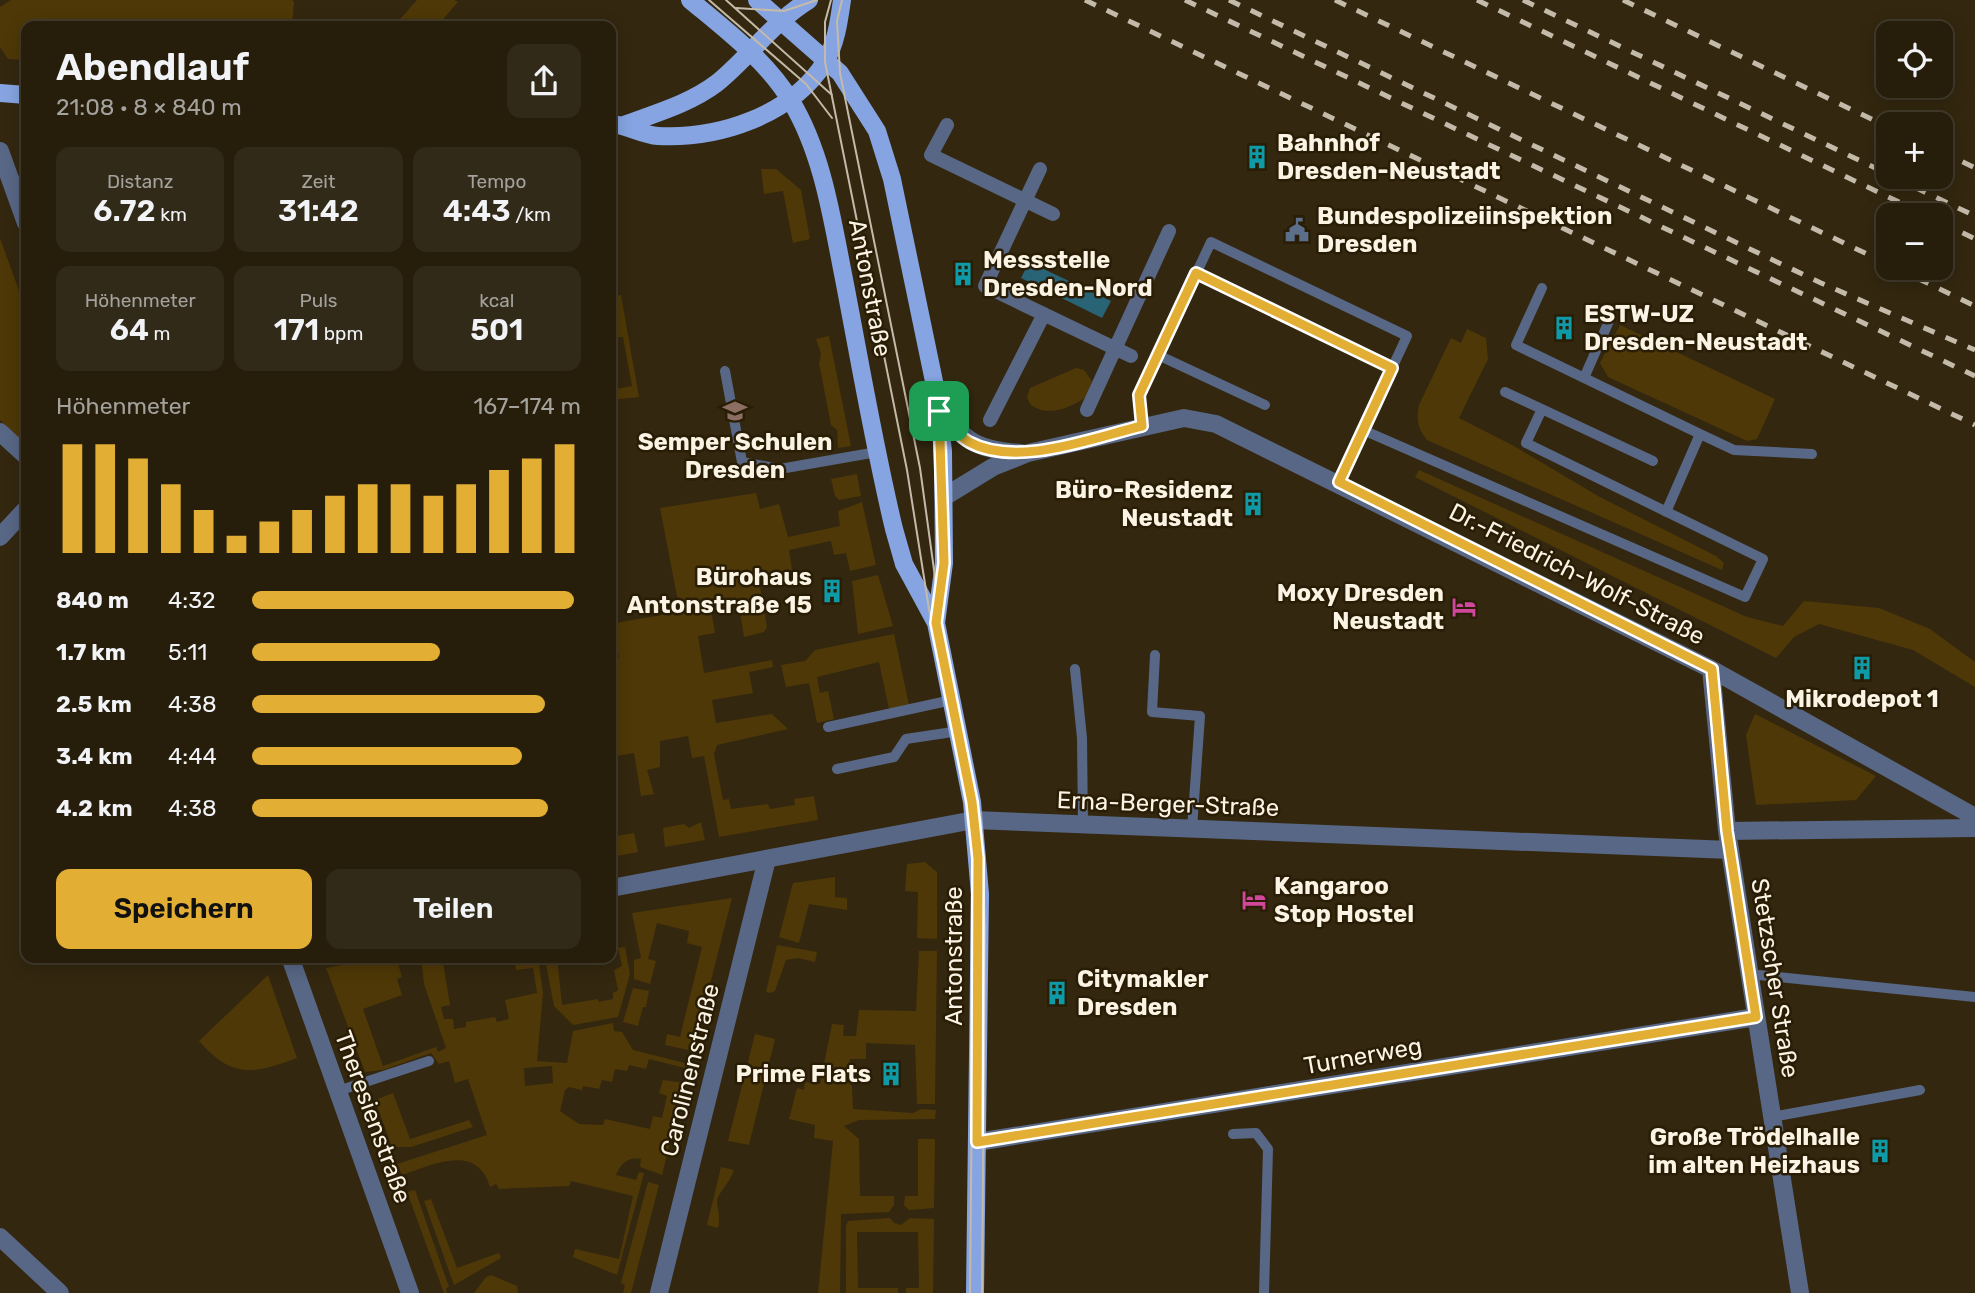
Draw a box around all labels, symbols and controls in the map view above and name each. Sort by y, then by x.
map controls [1876,21,1953,280]
button: locate [1876,21,1953,98]
text: Abendlauf [56,44,249,90]
button: share [507,44,581,118]
text: 21:08 · 8 × 840 m [56,93,242,121]
button: + [1876,112,1953,189]
place label: Bahnhof Dresden-Neustadt [1277,129,1501,185]
building icon: Bahnhof Dresden-Neustadt [1243,143,1271,171]
text: Distanz [107,170,173,193]
text: Zeit [302,170,335,193]
text: Tempo [467,170,526,193]
text: 6.72 [93,193,156,229]
text: 31:42 [278,193,359,229]
text: 4:43 [443,193,510,229]
place label: Bundespolizeiinspektion Dresden [1317,202,1612,258]
text: km [156,203,187,226]
text: /km [510,203,551,226]
button: − [1876,203,1953,280]
public building icon: Bundespolizeiinspektion Dresden [1283,216,1311,244]
street label: Antonstraße [843,217,897,359]
place label: Messstelle Dresden-Nord [983,246,1153,302]
building icon: Messstelle Dresden-Nord [949,260,977,288]
text: Höhenmeter [85,289,196,312]
text: Puls [300,289,337,312]
text: kcal [479,289,514,312]
place label: ESTW-UZ Dresden-Neustadt [1584,300,1808,356]
text: 64 [110,312,149,348]
text: 171 [274,312,319,348]
text: 501 [470,312,524,348]
building icon: ESTW-UZ Dresden-Neustadt [1550,314,1578,342]
text: m [149,322,171,345]
text: bpm [319,322,363,345]
pin [909,381,969,441]
text: Höhenmeter [56,392,190,420]
text: 167–174 m [473,392,581,420]
icon: arrive [920,392,958,430]
school or university icon: Semper Schulen Dresden [721,397,749,425]
place label: Semper Schulen Dresden [638,428,832,484]
place label: Büro-Residenz Neustadt [1055,476,1233,532]
building icon: Büro-Residenz Neustadt [1239,490,1267,518]
street label: Dr.-Friedrich-Wolf-Straße [1445,497,1709,651]
place label: Bürohaus Antonstraße 15 [627,563,812,619]
building icon: Bürohaus Antonstraße 15 [818,577,846,605]
place label: Moxy Dresden Neustadt [1277,579,1444,635]
text: 840 m [56,586,129,614]
text: 4:32 [168,586,216,614]
hotel icon: Moxy Dresden Neustadt [1450,593,1478,621]
text: 1.7 km [56,638,126,666]
text: 5:11 [168,638,207,666]
building icon: Mikrodepot 1 [1848,654,1876,682]
place label: Mikrodepot 1 [1785,685,1939,713]
text: 2.5 km [56,690,132,718]
text: 4:38 [168,690,217,718]
text: 3.4 km [56,742,133,770]
text: 4:44 [168,742,217,770]
street label: Erna-Berger-Straße [1056,786,1280,822]
text: 4.2 km [56,794,132,822]
text: 4:38 [168,794,217,822]
button: Speichern [56,869,312,949]
button: Teilen [326,869,581,949]
place label: Kangaroo Stop Hostel [1274,872,1414,928]
street label: Stetzscher Straße [1745,876,1805,1080]
street label: Antonstraße [940,886,968,1026]
hotel icon: Kangaroo Stop Hostel [1240,886,1268,914]
place label: Citymakler Dresden [1077,965,1209,1021]
building icon: Citymakler Dresden [1043,979,1071,1007]
street label: Carolinenstraße [655,981,725,1159]
street label: Theresienstraße [329,1027,417,1207]
street label: Turnerweg [1302,1032,1424,1080]
place label: Prime Flats [735,1060,871,1088]
building icon: Prime Flats [877,1060,905,1088]
place label: Große Trödelhalle im alten Heizhaus [1648,1123,1860,1179]
building icon: Große Trödelhalle im alten Heizhaus [1866,1137,1894,1165]

